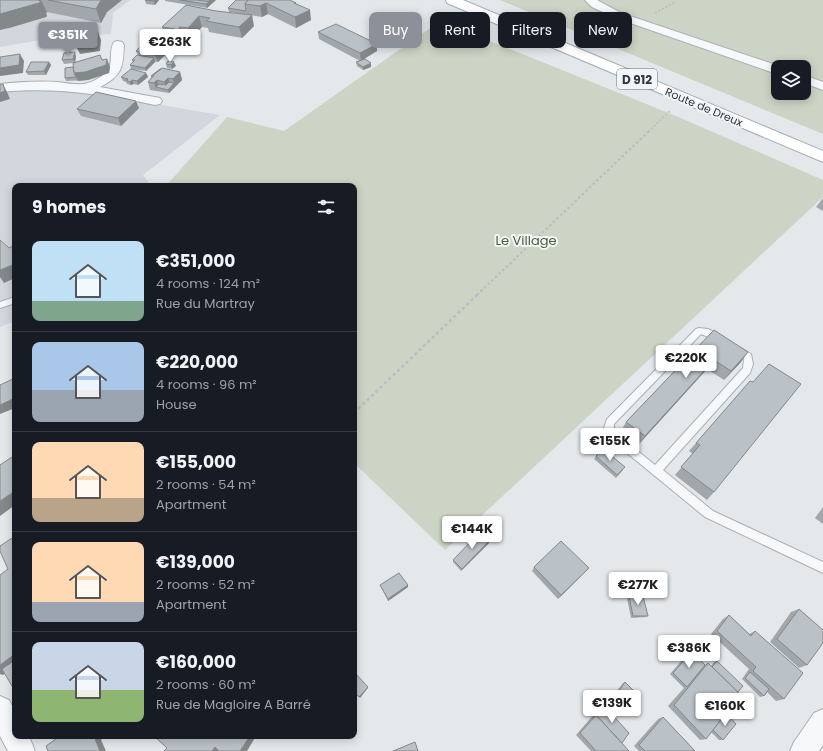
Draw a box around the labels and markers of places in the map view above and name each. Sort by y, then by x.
pin: €351K [40,22,96,56]
pin: €263K [142,29,198,63]
pin: €220K [658,345,714,379]
pin: €155K [582,428,638,462]
pin: €144K [444,516,500,550]
pin: €277K [610,572,666,606]
pin: €386K [661,635,717,669]
pin: €139K [584,690,640,724]
pin: €160K [697,693,753,727]

